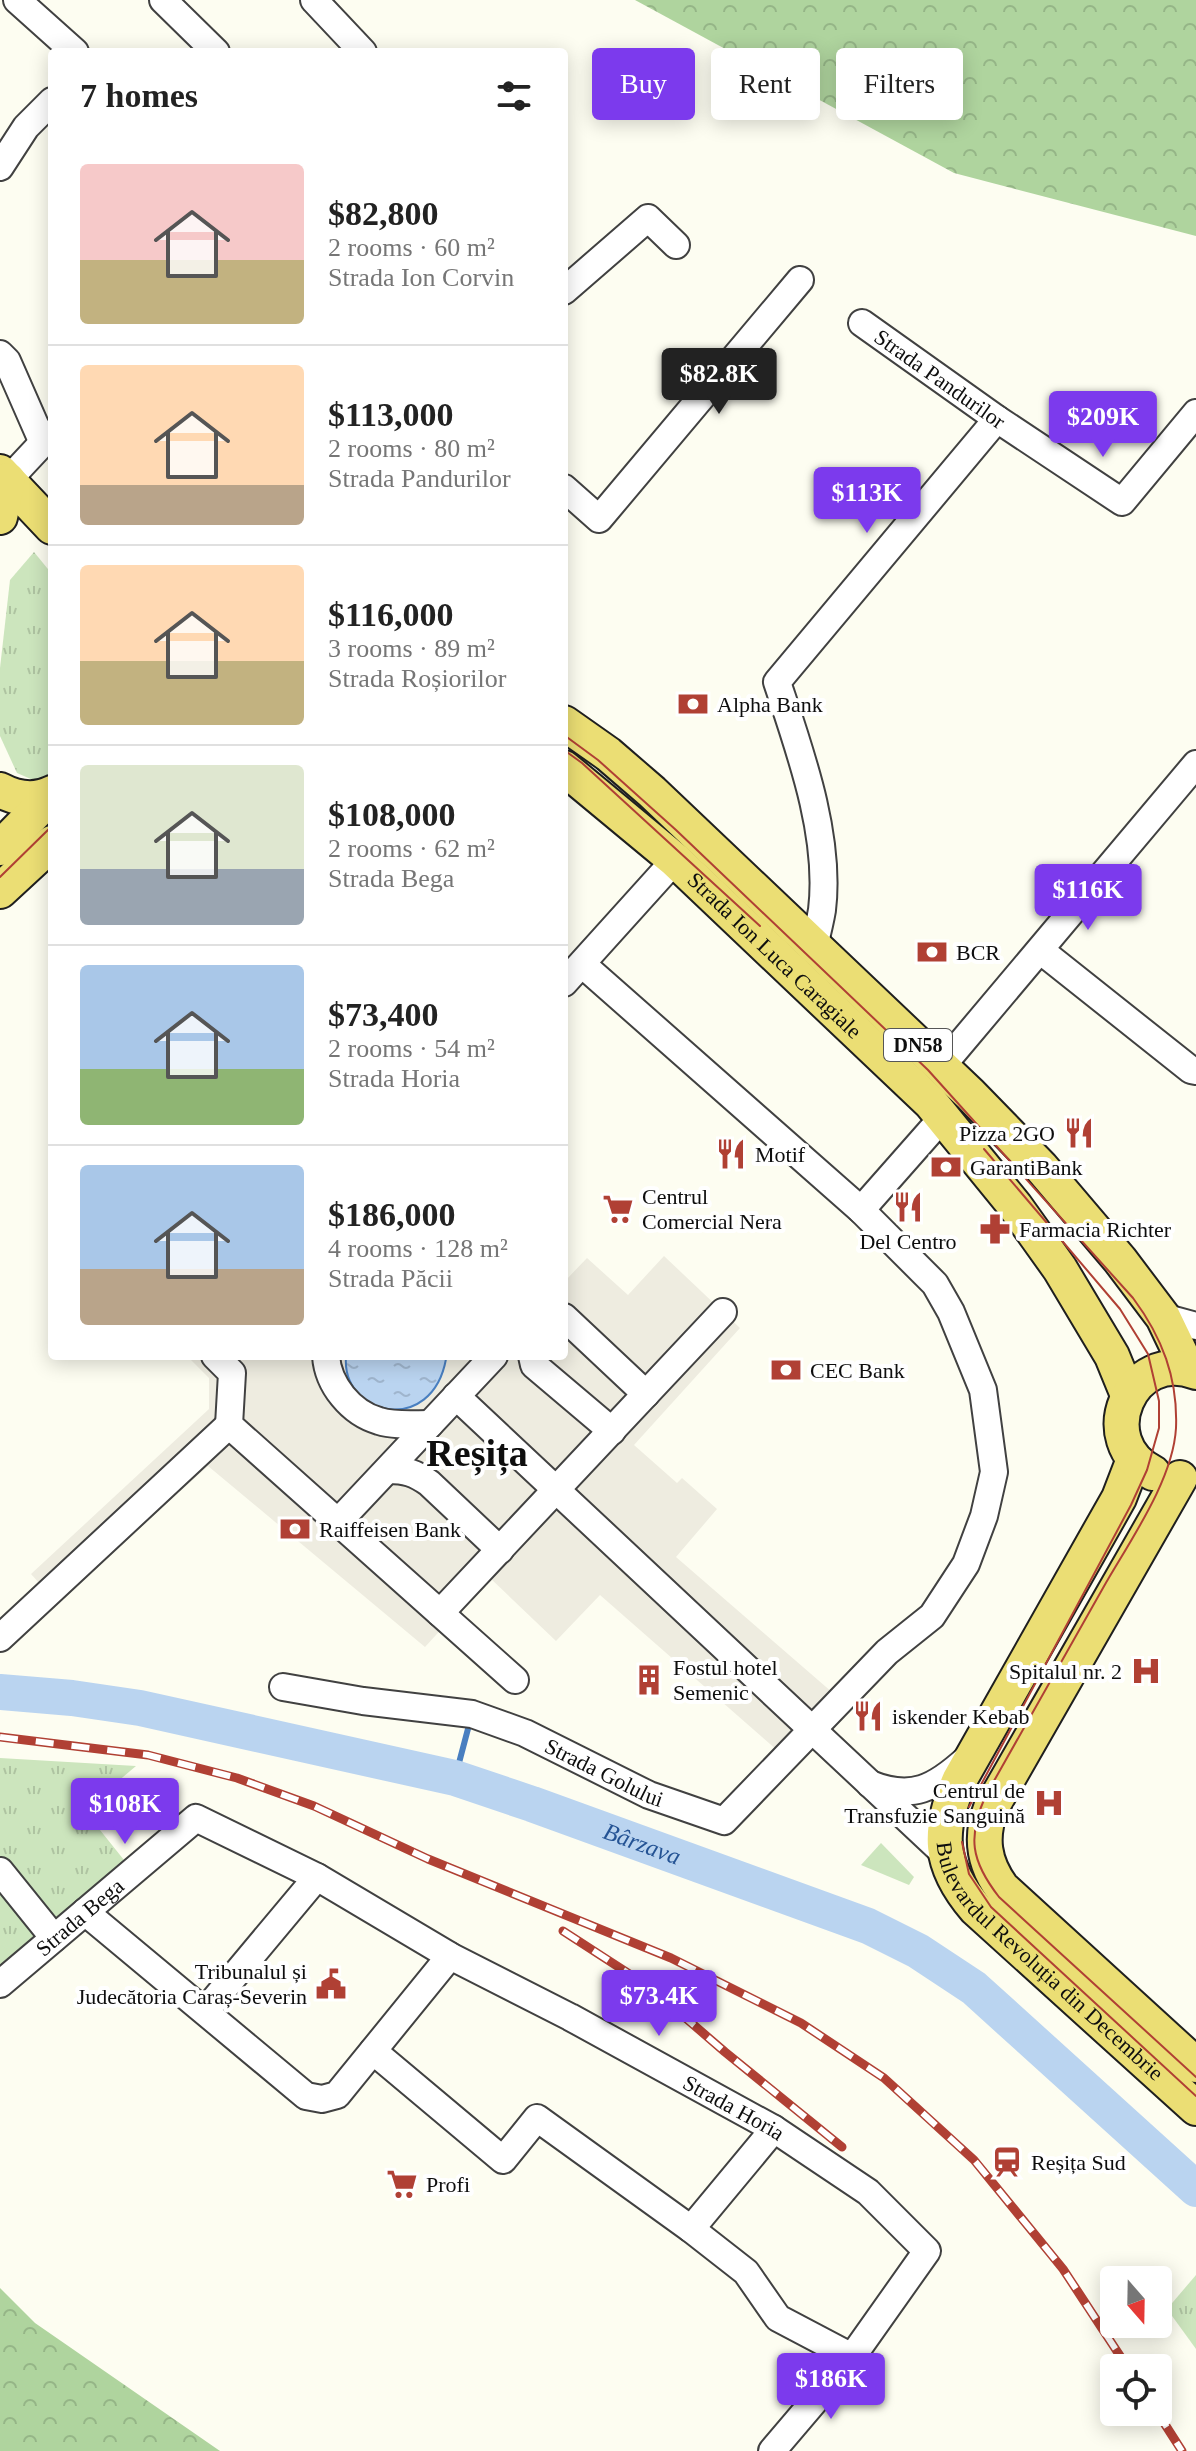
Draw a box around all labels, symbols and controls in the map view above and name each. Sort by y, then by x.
chip: Buy [592,48,695,120]
chip: Rent [711,48,820,120]
chip: Filters [836,48,963,120]
icon: filters [492,74,536,118]
text: 7 homes [80,77,198,114]
text: $82,800 [328,195,439,232]
icon: home [144,196,240,292]
text: 2 rooms · 60 m² [328,233,495,262]
text: Strada Ion Corvin [328,263,514,292]
street label: Strada Pandurilor [870,324,1011,434]
pin: $82.8K [654,348,784,416]
text: $82.8K [680,359,758,388]
pin: $209K [1047,391,1159,459]
text: $113,000 [328,396,454,433]
icon: home [144,397,240,493]
text: $209K [1067,402,1139,431]
text: 2 rooms · 80 m² [328,434,495,463]
text: Strada Pandurilor [328,464,511,493]
pin: $113K [811,467,923,535]
text: $113K [832,478,902,507]
text: $116,000 [328,596,454,633]
icon: home [144,597,240,693]
text: 3 rooms · 89 m² [328,634,495,663]
text: Strada Roșiorilor [328,664,506,693]
bank icon: Alpha Bank [676,687,710,721]
place label: Alpha Bank [717,692,823,717]
text: $108,000 [328,796,456,833]
icon: home [144,797,240,893]
text: 2 rooms · 62 m² [328,834,495,863]
text: Strada Bega [328,864,454,893]
pin: $116K [1032,864,1144,932]
street label: Strada Ion Luca Caragiale [682,867,867,1044]
text: $116K [1053,875,1123,904]
bank icon: BCR [915,935,949,969]
place label: BCR [956,940,1000,965]
text: $73,400 [328,996,439,1033]
icon: home [144,997,240,1093]
road number: DN58 [884,1029,952,1061]
text: 2 rooms · 54 m² [328,1034,495,1063]
text: Strada Horia [328,1064,460,1093]
restaurant icon: Pizza 2GO [1062,1116,1096,1150]
place label: Pizza 2GO [959,1121,1055,1146]
restaurant icon: Motif [714,1137,748,1171]
place label: Motif [755,1142,806,1167]
bank icon: GarantiBank [929,1150,963,1184]
place label: GarantiBank [970,1155,1082,1180]
place label: Centrul Comercial Nera [642,1184,782,1234]
restaurant icon: Del Centro [891,1190,925,1224]
supermarket icon: Centrul Comercial Nera [601,1192,635,1226]
text: $186,000 [328,1196,456,1233]
icon: home [144,1197,240,1293]
pharmacy icon: Farmacia Richter [978,1212,1012,1246]
place label: Farmacia Richter [1019,1217,1172,1242]
place label: Del Centro [859,1229,957,1254]
text: 4 rooms · 128 m² [328,1234,508,1263]
text: Strada Păcii [328,1264,453,1293]
bank icon: CEC Bank [769,1353,803,1387]
place label: CEC Bank [810,1358,905,1383]
district label: Reșița [426,1432,528,1476]
bank icon: Raiffeisen Bank [278,1512,312,1546]
place label: Raiffeisen Bank [319,1517,461,1542]
hospital icon: Spitalul nr. 2 [1129,1654,1163,1688]
place label: Fostul hotel Semenic [673,1655,778,1705]
place label: Spitalul nr. 2 [1009,1659,1122,1684]
building icon: Fostul hotel Semenic [632,1663,666,1697]
restaurant icon: iskender Kebab [851,1699,885,1733]
place label: iskender Kebab [892,1704,1029,1729]
street label: Strada Golului [541,1733,667,1812]
pin: $108K [69,1778,181,1846]
place label: Centrul de Transfuzie Sanguină [844,1778,1025,1828]
hospital icon: Centrul de Transfuzie Sanguină [1032,1786,1066,1820]
text: $108K [89,1789,161,1818]
water label: Bârzava [600,1818,684,1870]
street label: Bulevardul Revoluția din Decembrie [932,1840,1169,2086]
street label: Strada Bega [31,1873,129,1961]
place label: Tribunalul și Judecătoria Caraș-Severin [77,1959,307,2009]
public building icon: Tribunalul și Judecătoria Caraș-Severin [314,1967,348,2001]
pin: $73.4K [594,1970,724,2038]
text: $73.4K [620,1981,698,2010]
street label: Strada Horia [679,2070,790,2146]
station icon: Reșița Sud [990,2145,1024,2179]
place label: Reșița Sud [1031,2150,1126,2175]
supermarket icon: Profi [385,2167,419,2201]
place label: Profi [426,2172,470,2197]
north arrow [1100,2266,1172,2338]
map controls [1100,2266,1172,2426]
pin: $186K [775,2353,887,2421]
button: locate [1100,2354,1172,2426]
text: $186K [795,2364,867,2393]

